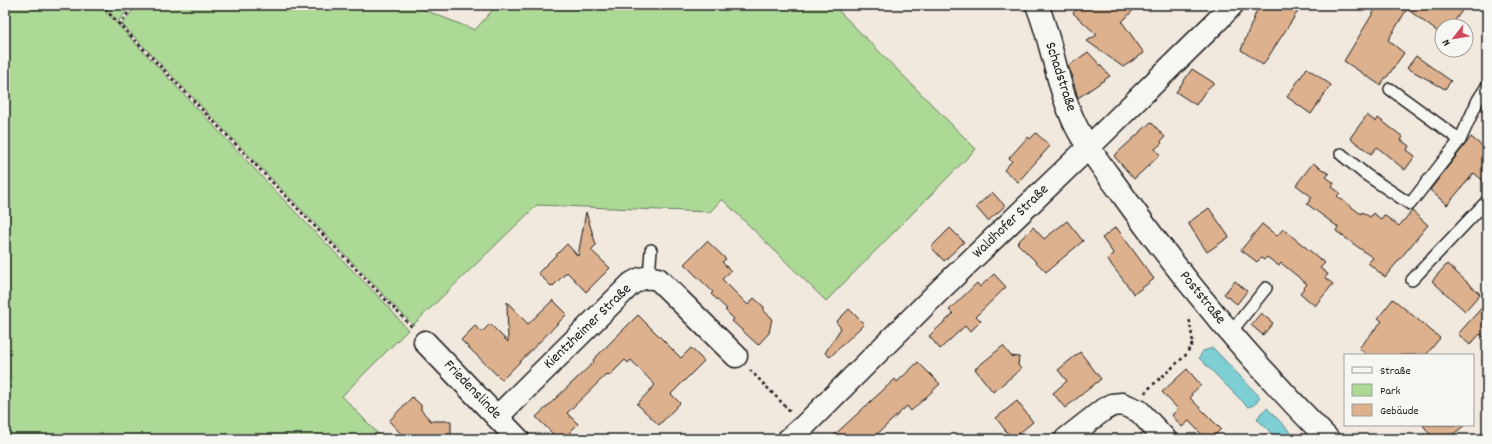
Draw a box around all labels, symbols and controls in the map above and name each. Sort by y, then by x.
north arrow [1434,18,1474,58]
text: N [1439,35,1455,49]
street label: Schadstraße [1038,39,1082,115]
street label: Waldhofer Straße [968,179,1055,264]
street label: Poststraße [1173,266,1231,330]
street label: Kientzheimer Straße [539,279,637,375]
legend [1344,354,1474,426]
street label: Friedenslinde [438,355,506,425]
text: Straße [1380,363,1411,380]
text: Park [1380,383,1401,400]
text: Gebäude [1380,403,1419,420]

